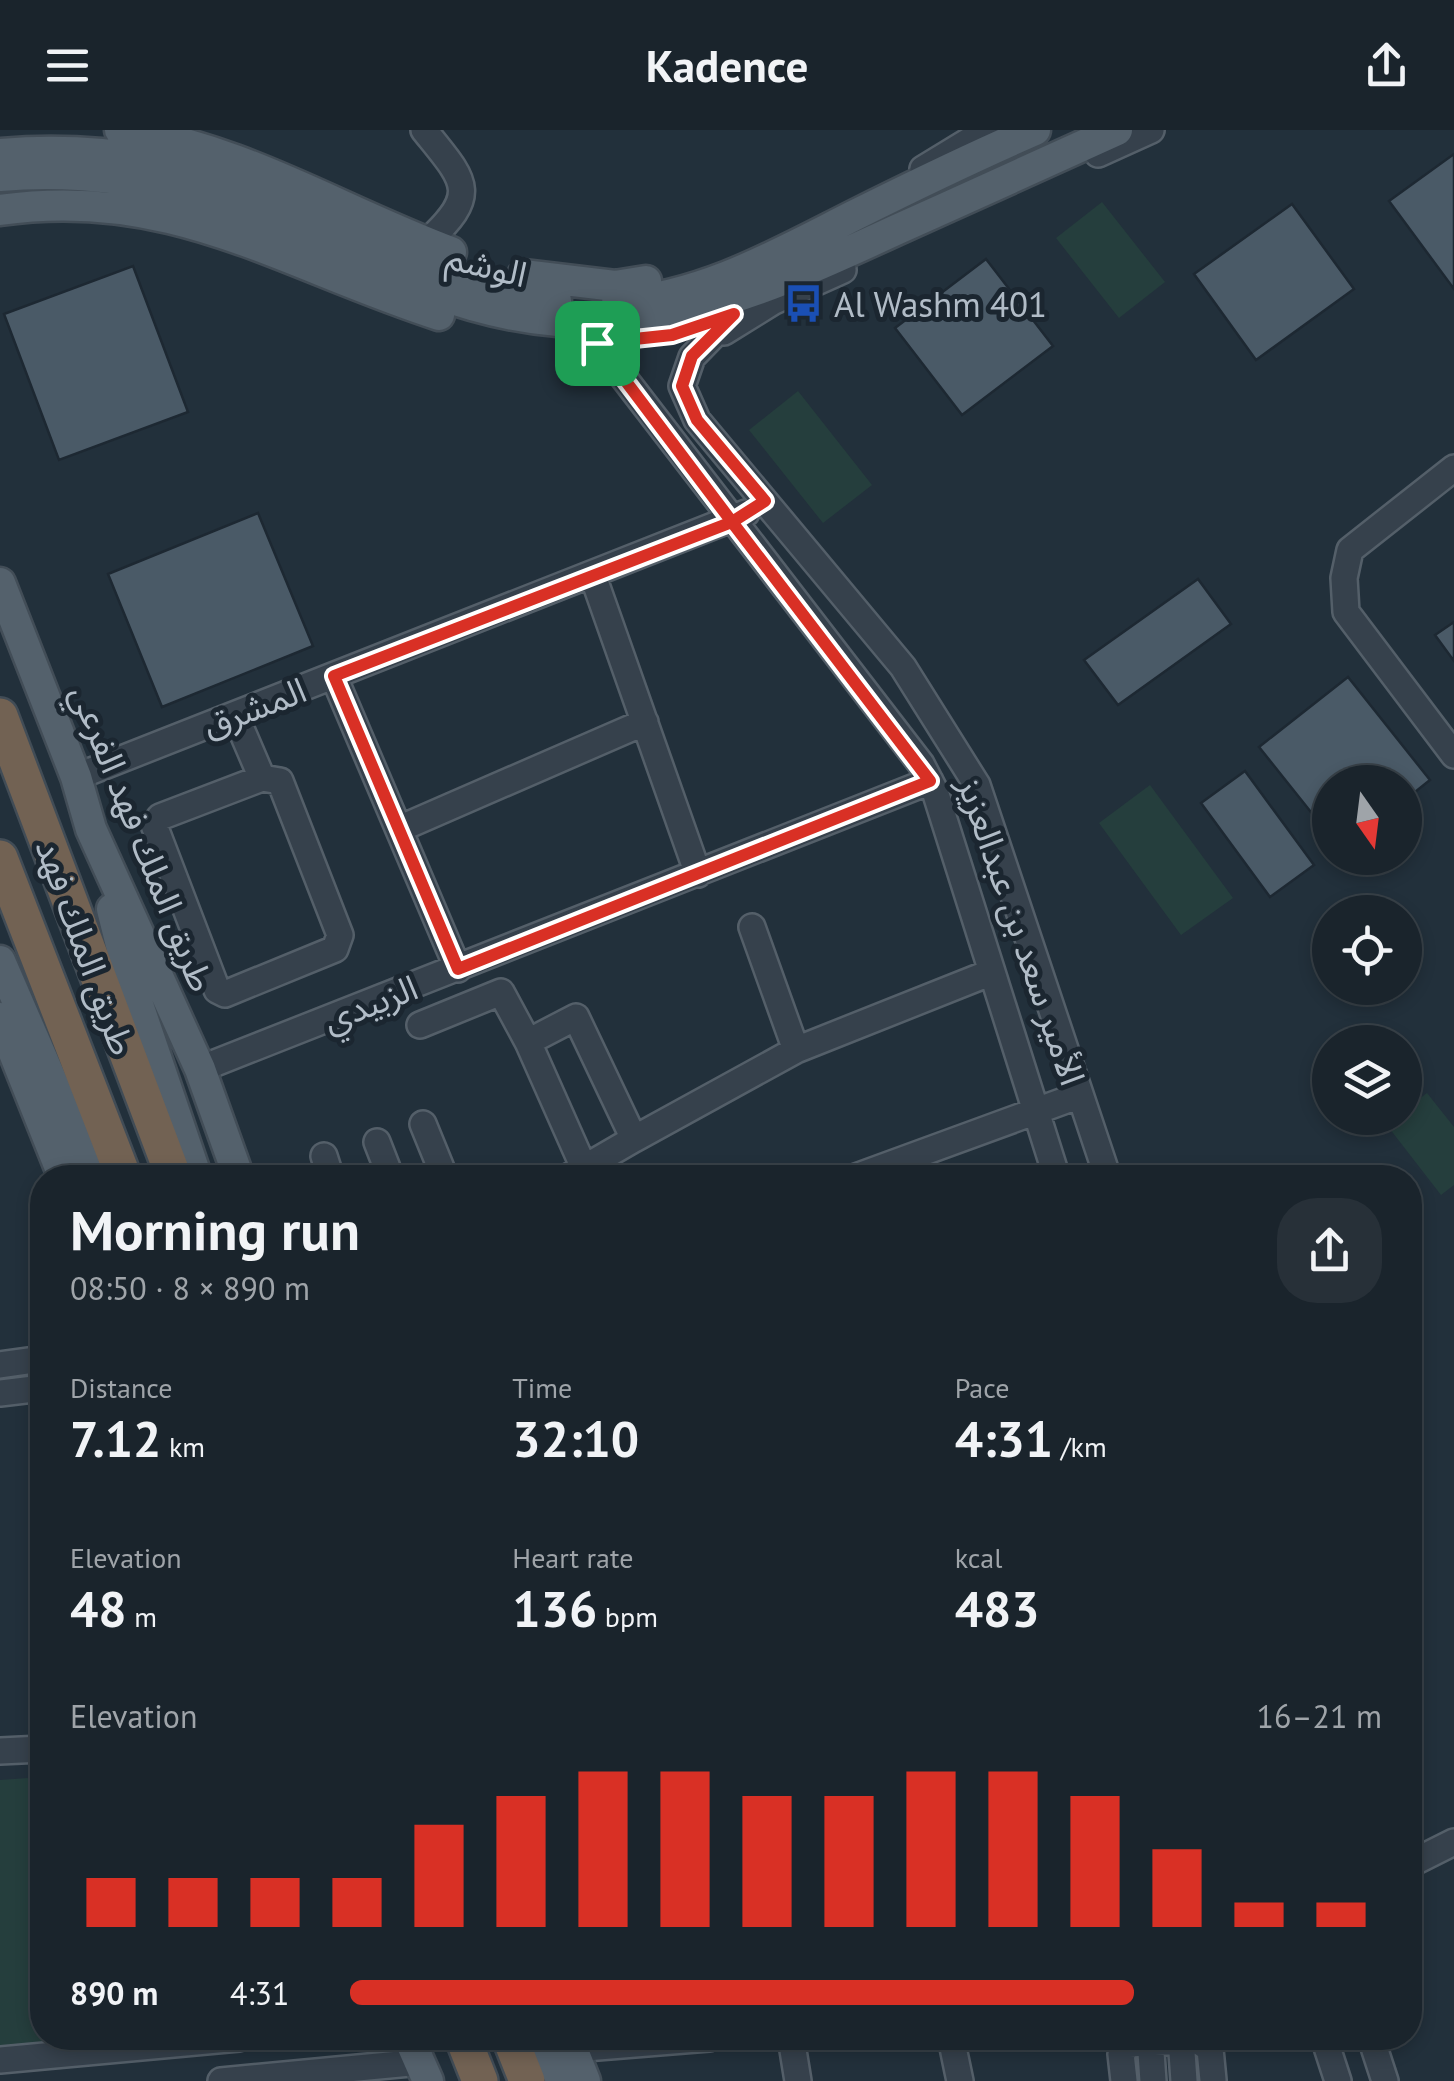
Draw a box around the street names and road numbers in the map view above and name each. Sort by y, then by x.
street label: الوشم [441,233,532,302]
street label: المشرق [196,666,312,748]
street label: طريق الملك فهد الفرعي [62,679,224,997]
street label: الأمير سعد بن عبدالعزيز [947,770,1096,1091]
street label: طريق الملك فهد [28,833,144,1061]
street label: الزبيدي [316,964,426,1047]

